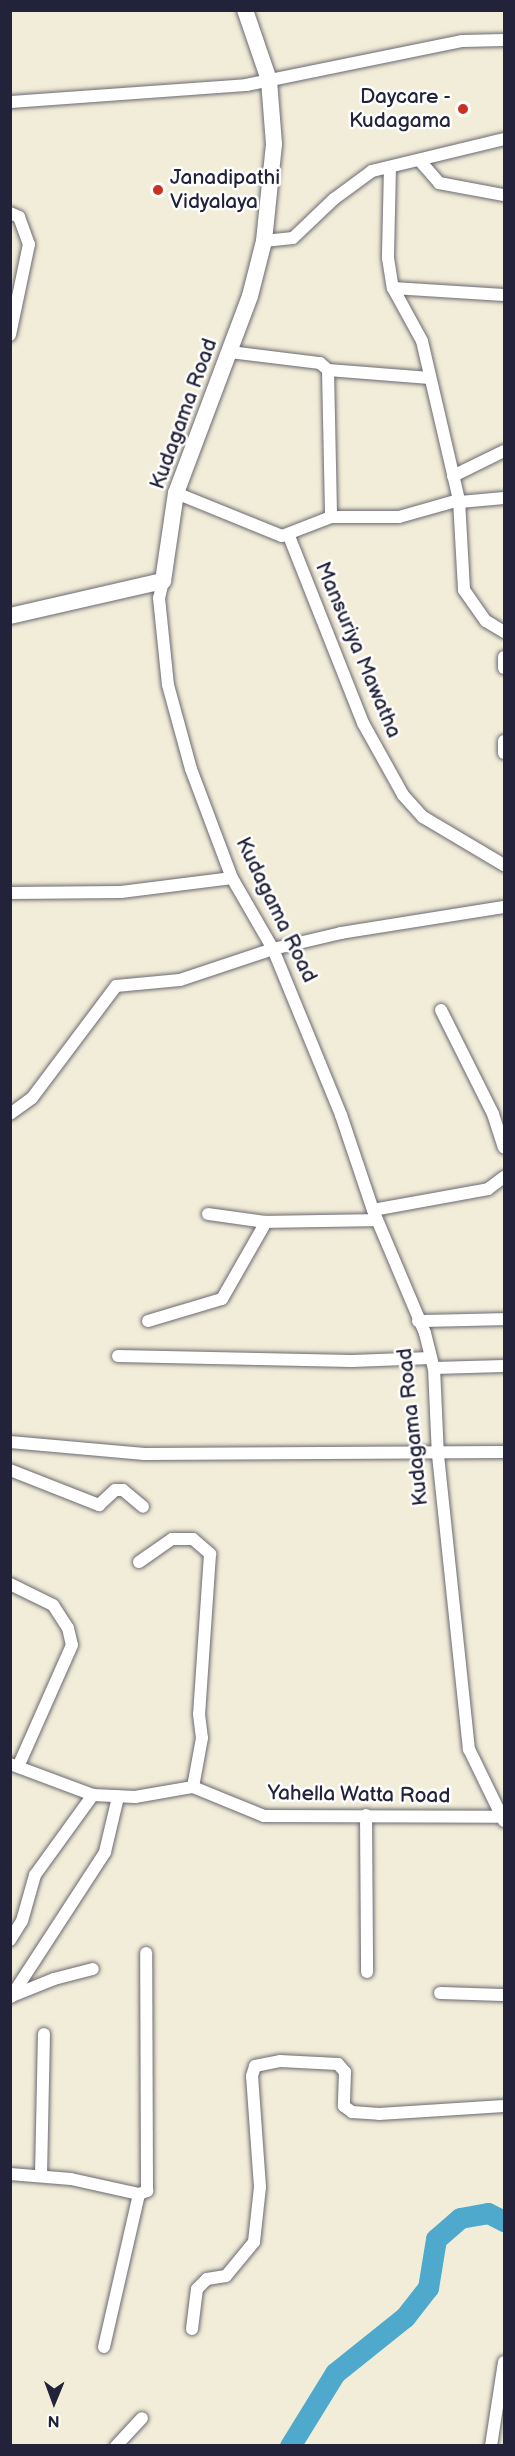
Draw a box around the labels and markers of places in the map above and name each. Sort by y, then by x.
place label: Daycare - Kudagama [349,84,451,134]
marker: Daycare - Kudagama [456,102,470,116]
place label: Janadipathi Vidyalaya [170,165,280,215]
marker: Janadipathi Vidyalaya [151,183,165,197]

